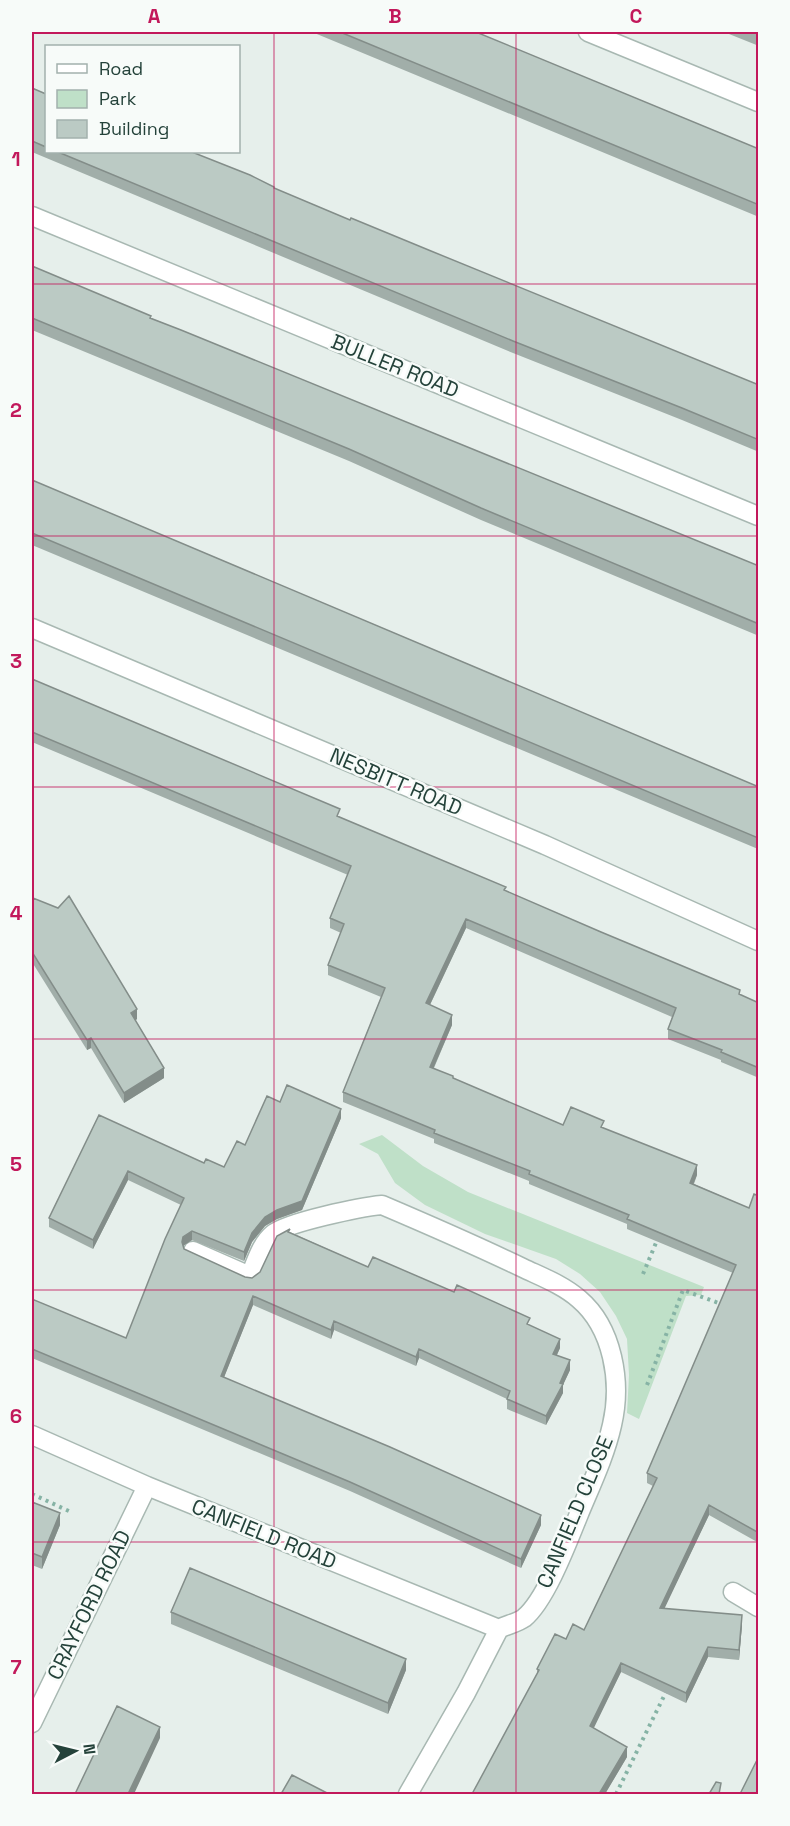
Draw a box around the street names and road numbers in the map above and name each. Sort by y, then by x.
street label: BULLER ROAD [327,328,463,403]
street label: NESBITT ROAD [326,741,467,822]
street label: CANFIELD CLOSE [530,1432,619,1592]
street label: CANFIELD ROAD [188,1492,341,1575]
street label: CRAYFORD ROAD [41,1526,136,1684]

